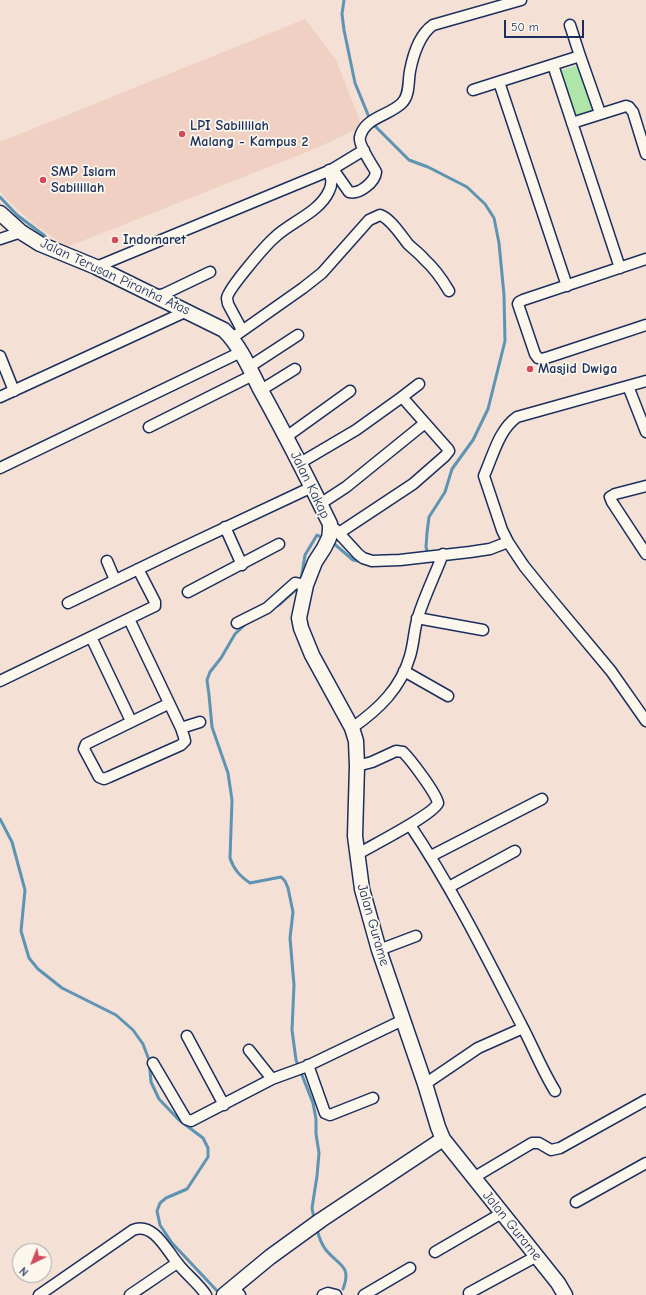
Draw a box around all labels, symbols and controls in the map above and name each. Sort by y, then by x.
scale bar [506,12,586,38]
text: 50 m [511,20,539,34]
place label: LPI Sabillilah Malang - Kampus 2 [190,118,308,150]
marker: LPI Sabillilah Malang - Kampus 2 [177,129,187,139]
place label: SMP Islam Sabilillah [51,164,116,196]
marker: SMP Islam Sabilillah [38,175,48,185]
place label: Indomaret [123,232,186,248]
street label: Jalan Terusan Piranha Atas [38,235,192,319]
marker: Indomaret [110,235,120,245]
place label: Masjid Dwiga [538,361,617,377]
marker: Masjid Dwiga [525,364,535,374]
street label: Jalan Kakap [287,449,333,521]
street label: Jalan Gurame [353,882,393,968]
street label: Jalan Gurame [479,1188,545,1264]
north arrow [12,1243,52,1283]
text: N [17,1264,31,1279]

